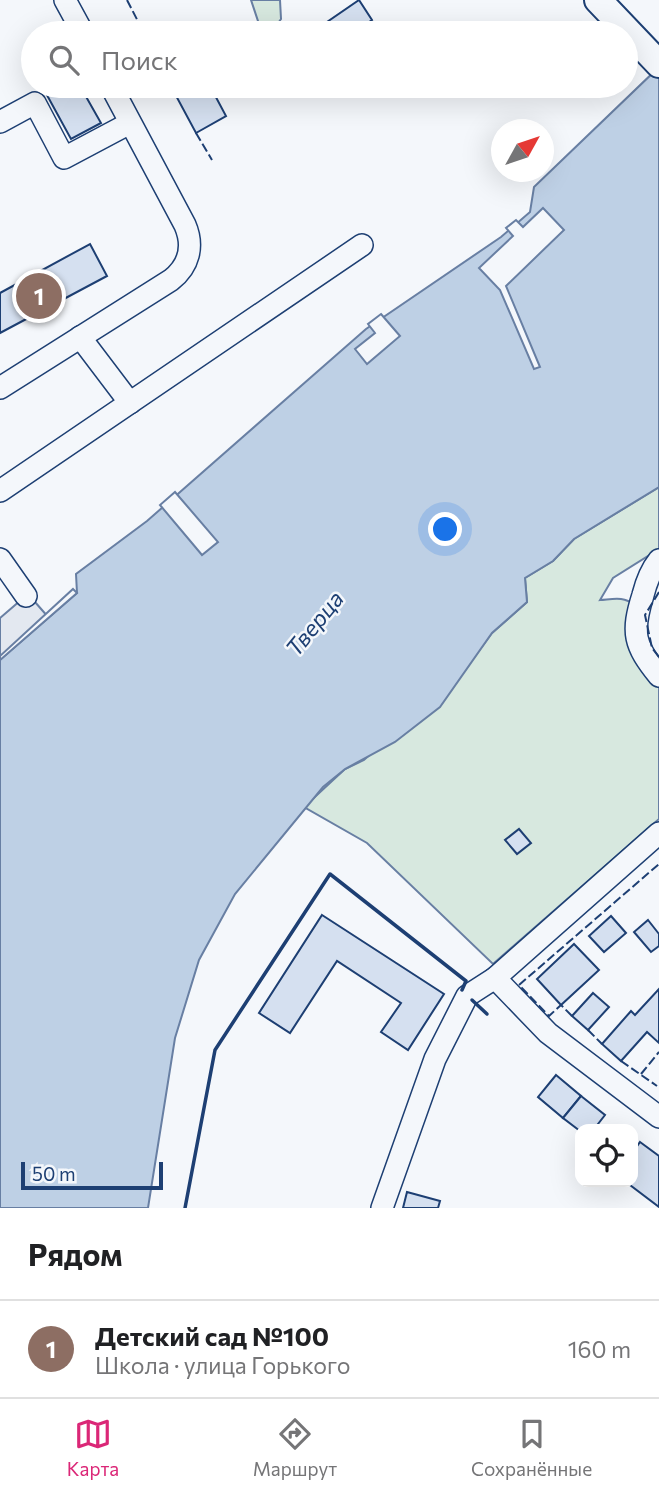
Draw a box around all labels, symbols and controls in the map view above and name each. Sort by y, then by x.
search box [21,21,638,98]
icon: search [45,41,83,79]
text: Поиск [101,44,178,75]
north arrow [491,119,554,182]
pin: 1 [16,270,62,322]
your location [428,512,462,546]
water label: Тверца [279,585,349,661]
map controls [575,1124,638,1187]
button: locate [575,1124,638,1187]
scale bar [21,1159,163,1191]
text: 50 m [32,1162,76,1185]
text: Рядом [28,1235,122,1272]
text: Детский сад №100 [95,1320,329,1351]
text: 1 [46,1335,56,1363]
text: 160 m [568,1335,631,1363]
text: Школа · улица Горького [95,1351,351,1379]
tab: Карта [67,1415,119,1480]
tab: Маршрут [253,1415,337,1480]
tab: Сохранённые [471,1415,592,1480]

